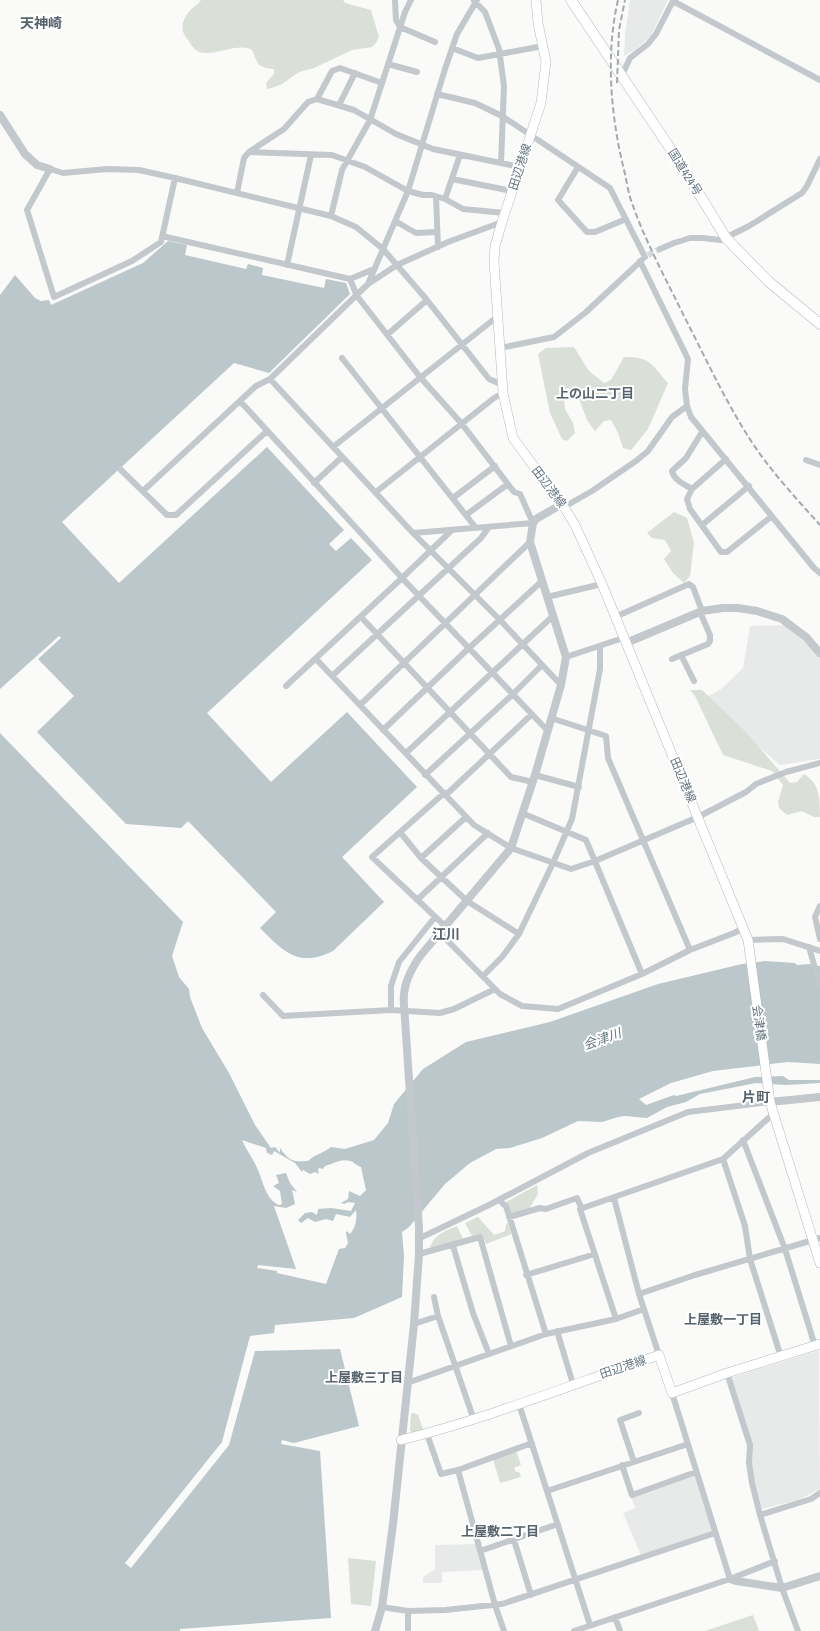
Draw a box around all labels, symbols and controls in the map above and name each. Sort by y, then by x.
district label: 天神崎 [20,14,62,32]
street label: 田辺港線 [505,142,535,192]
street label: 国道424号 [664,146,706,198]
district label: 上の山二丁目 [556,385,634,402]
street label: 田辺港線 [528,463,570,511]
street label: 田辺港線 [666,755,700,805]
district label: 江川 [432,925,460,943]
street label: 会津橋 [749,1004,769,1042]
water label: 会津川 [581,1024,625,1054]
district label: 片町 [742,1088,770,1106]
district label: 上屋敷一丁目 [684,1311,762,1328]
street label: 田辺港線 [598,1352,648,1382]
district label: 上屋敷三丁目 [325,1369,403,1386]
district label: 上屋敷二丁目 [461,1523,539,1540]

